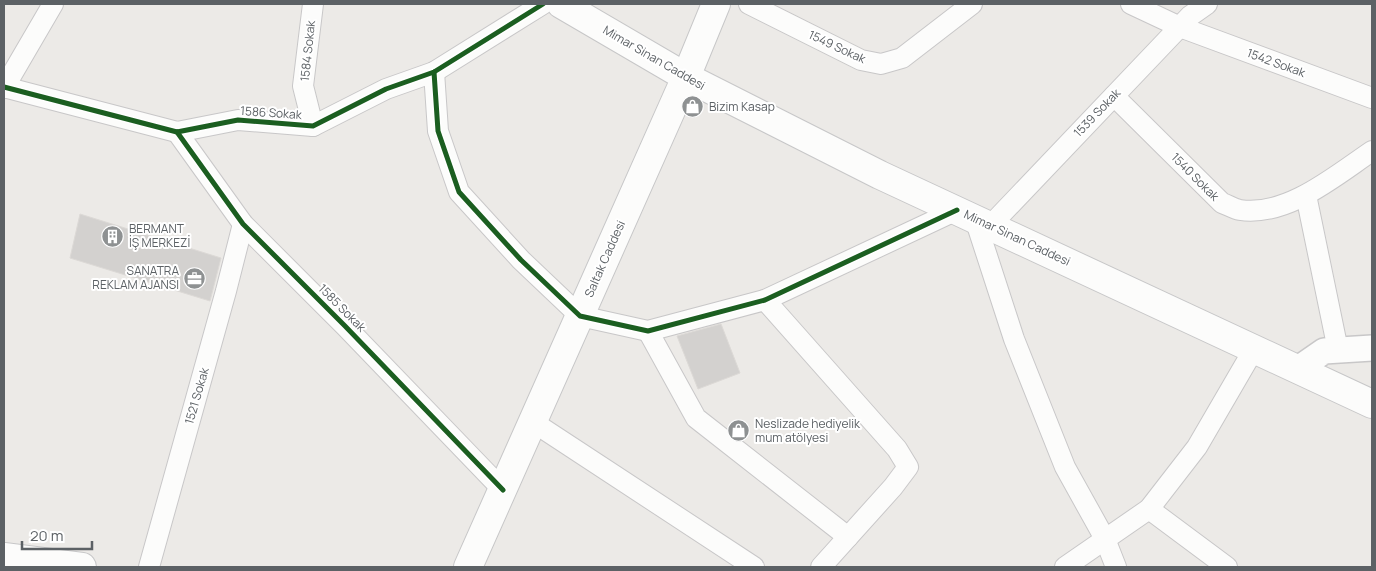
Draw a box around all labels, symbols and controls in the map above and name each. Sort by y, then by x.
street label: 1584 Sokak [296,19,319,82]
street label: Mimar Sinan Caddesi [600,21,709,94]
street label: 1549 Sokak [806,26,870,68]
street label: 1542 Sokak [1245,44,1309,81]
street label: 1539 Sokak [1069,84,1125,141]
shop icon: Bizim Kasap [681,95,705,119]
place label: Bizim Kasap [709,98,775,115]
street label: 1586 Sokak [240,102,303,123]
street label: 1540 Sokak [1168,149,1224,205]
street label: Mimar Sinan Caddesi [961,205,1073,270]
street label: Saltak Caddesi [580,218,629,300]
place label: BERMANT İŞ MERKEZİ [129,220,190,251]
building icon: BERMANT İŞ MERKEZİ [101,224,125,248]
place label: SANATRA REKLAM AJANSI [92,262,179,293]
office icon: SANATRA REKLAM AJANSI [183,266,207,290]
street label: 1585 Sokak [315,280,371,336]
street label: 1521 Sokak [180,365,213,426]
place label: Neslizade hediyelik mum atölyesi [755,415,861,446]
shop icon: Neslizade hediyelik mum atölyesi [727,419,751,443]
scale bar [22,518,92,550]
text: 20 m [30,525,63,546]

